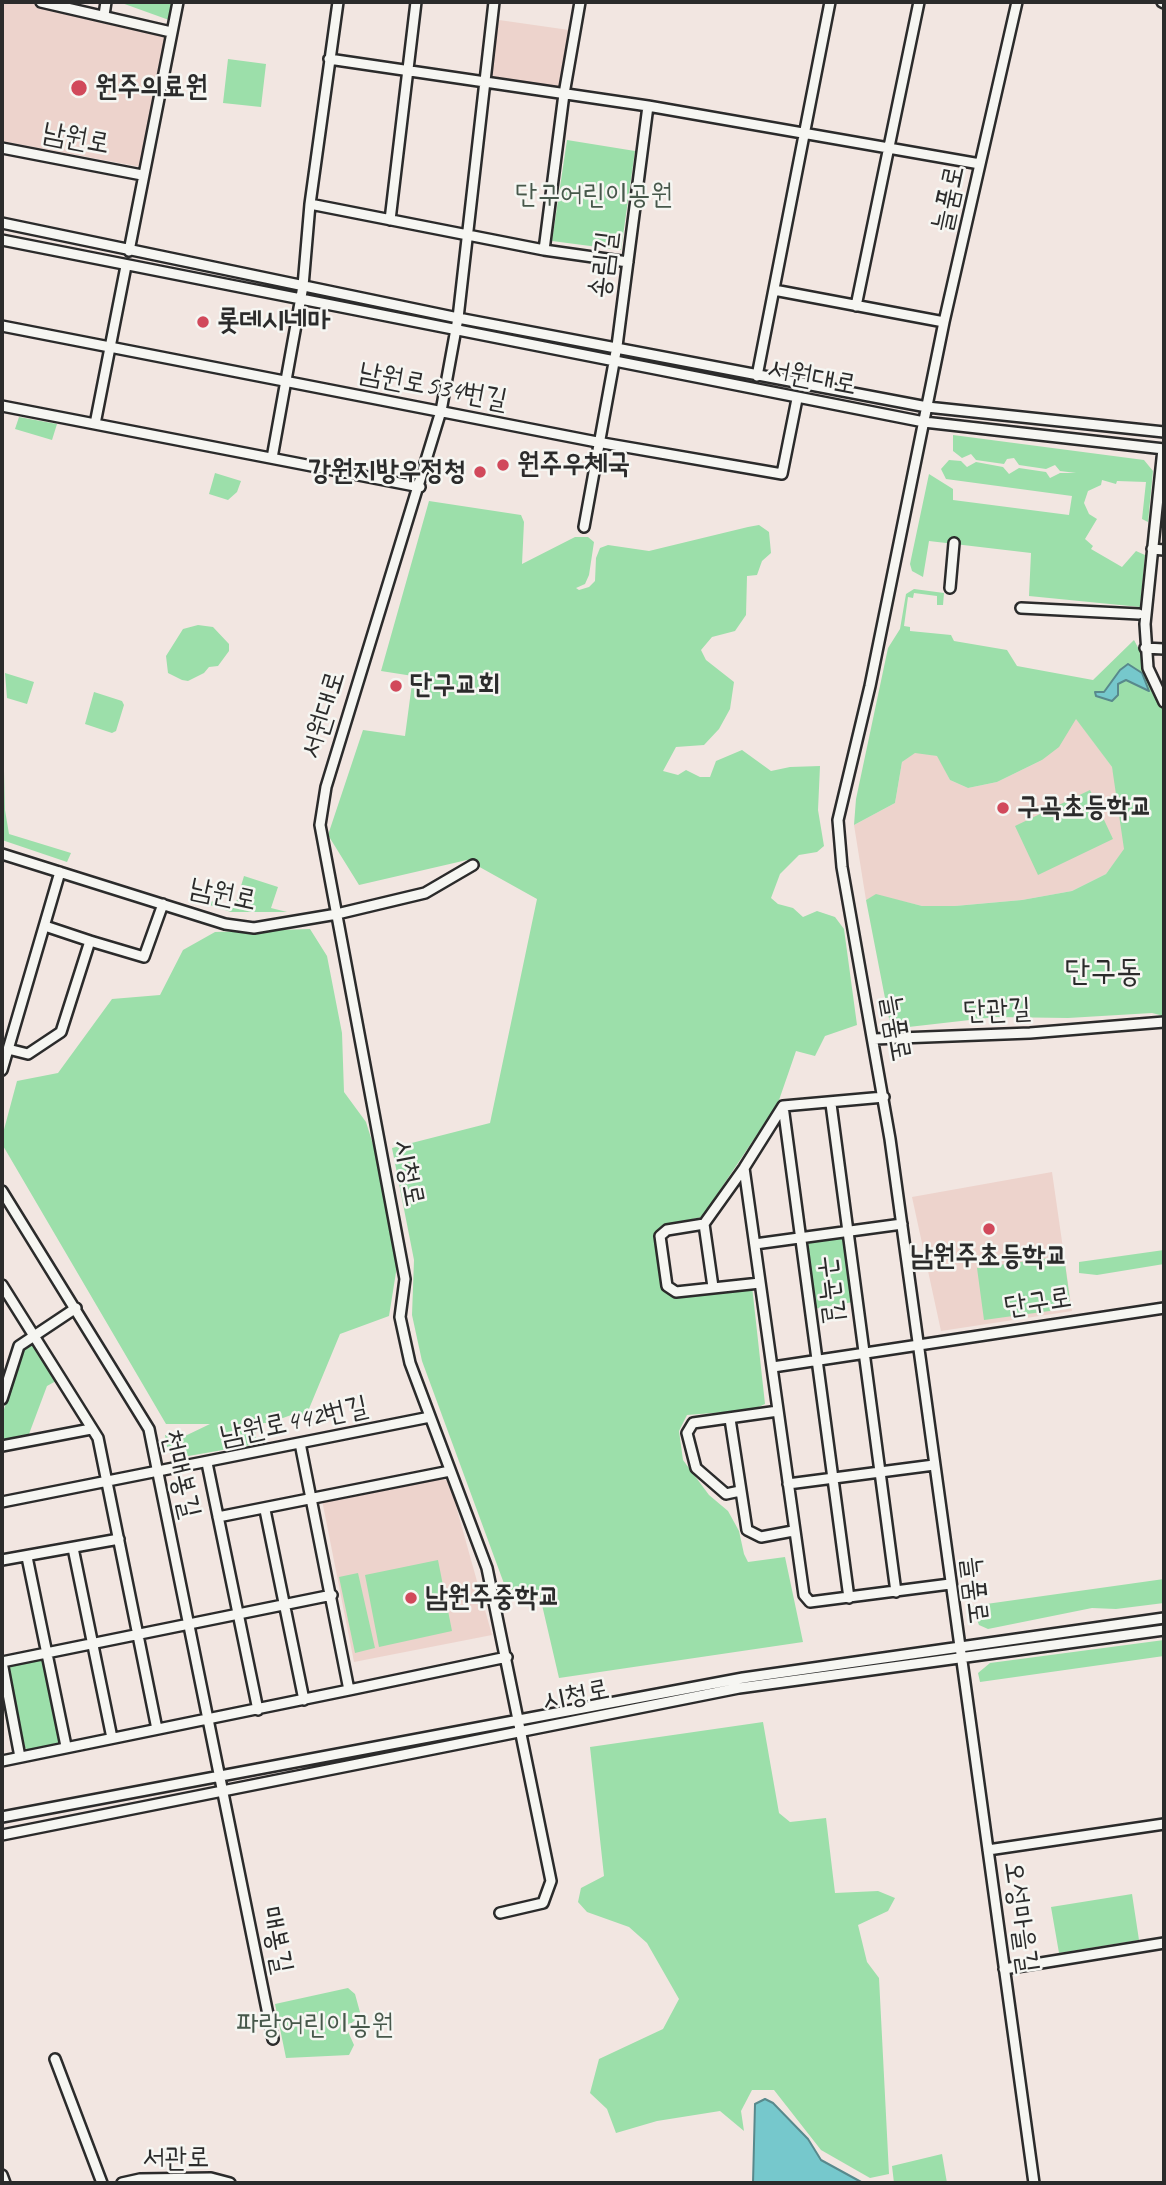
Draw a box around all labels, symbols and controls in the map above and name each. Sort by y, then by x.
place label: 원주의료원 [95,71,208,105]
marker: 원주의료원 [69,78,89,98]
street label: 남원로 [40,116,112,162]
street label: 늘품로 [926,162,972,236]
park label: 단구어린이공원 [515,179,673,213]
street label: 송림길 [583,229,625,301]
place label: 롯데시네마 [217,305,330,339]
marker: 롯데시네마 [195,314,211,330]
street label: 서원대로 [765,353,859,403]
street label: 남원로534번길 [356,356,510,418]
place label: 원주우체국 [517,448,630,482]
place label: 강원지방우정청 [308,455,466,489]
marker: 원주우체국 [495,457,511,473]
marker: 강원지방우정청 [472,464,488,480]
street label: 서원대로 [295,667,353,763]
place label: 단구교회 [410,669,500,703]
marker: 단구교회 [388,678,404,694]
place label: 구곡초등학교 [1017,791,1152,825]
marker: 구곡초등학교 [995,800,1011,816]
street label: 남원로 [186,872,260,918]
district label: 단구동 [1064,954,1142,992]
street label: 늘품로 [873,992,917,1064]
street label: 단관길 [962,992,1032,1030]
street label: 시청로 [385,1137,431,1209]
marker: 남원주초등학교 [981,1221,997,1237]
place label: 남원주초등학교 [910,1240,1068,1274]
street label: 구곡길 [810,1253,852,1325]
street label: 단구로 [1002,1281,1074,1325]
street label: 남원로442번길 [217,1390,371,1454]
street label: 천매봉길 [153,1426,207,1522]
street label: 늘품로 [953,1554,995,1626]
place label: 남원주중학교 [425,1581,560,1615]
marker: 남원주중학교 [403,1590,419,1606]
street label: 시청로 [540,1673,612,1719]
street label: 오성마을길 [996,1859,1044,1975]
street label: 매봉길 [253,1904,299,1976]
park label: 파랑어린이공원 [236,2009,394,2043]
street label: 서관로 [142,2142,210,2176]

